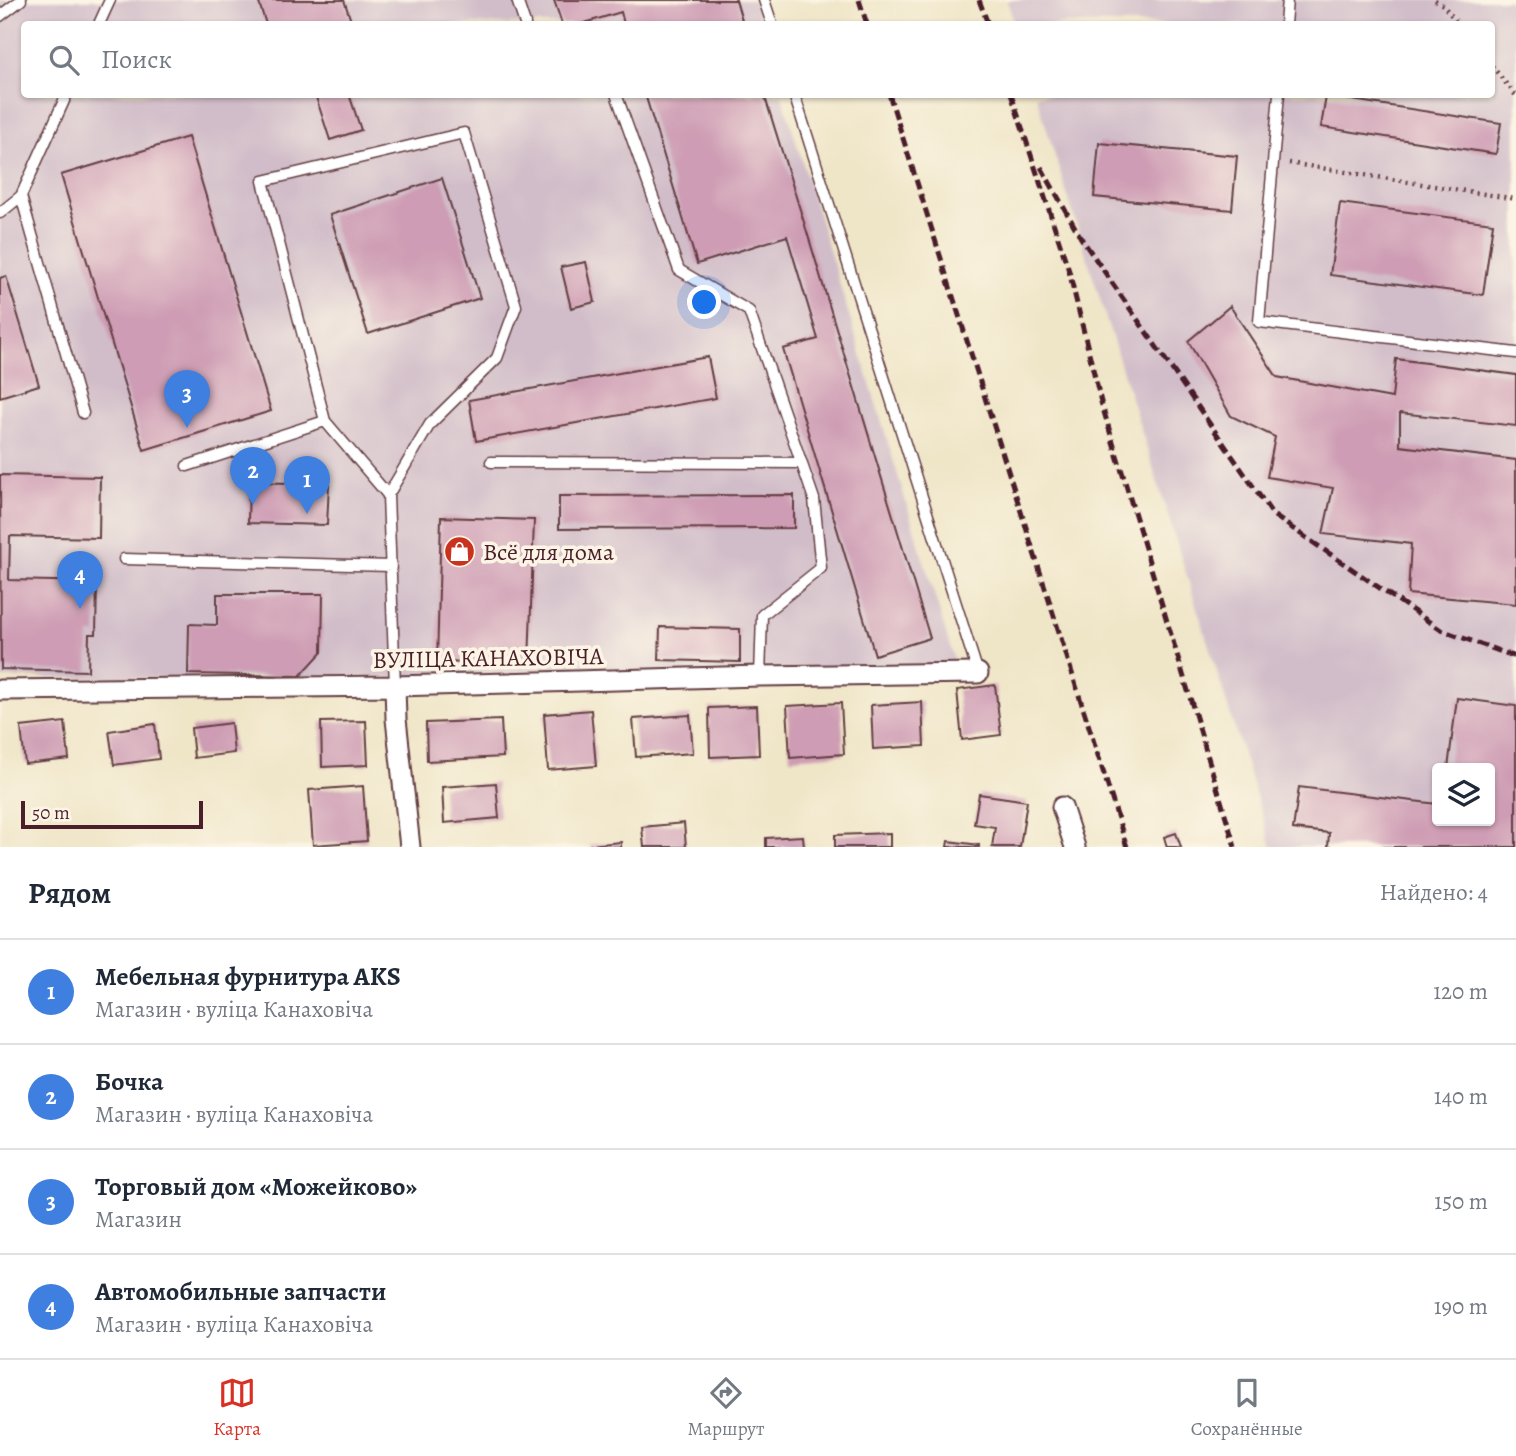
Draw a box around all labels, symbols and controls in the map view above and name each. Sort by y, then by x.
search box [21,21,1495,98]
icon: search [45,41,83,79]
text: Поиск [101,42,172,77]
your location [687,285,721,319]
pin: 3 [164,370,210,428]
pin: 2 [230,447,276,505]
pin: 1 [284,456,330,514]
shop icon: Всё для дома [443,535,477,569]
place label: Всё для дома [483,536,614,568]
pin: 4 [57,551,103,609]
street label: ВУЛІЦА КАНАХОВІЧА [372,640,605,676]
map controls [1432,763,1495,826]
button: layers [1432,763,1495,826]
scale bar [21,798,203,830]
text: 50 m [32,800,70,826]
text: Рядом [28,873,111,913]
text: Найдено: 4 [1380,877,1488,908]
text: Мебельная фурнитура AKS [95,959,401,994]
text: 1 [47,976,55,1007]
text: 120 m [1433,976,1488,1007]
text: Магазин · вуліца Канаховіча [95,994,373,1025]
text: Бочка [95,1064,164,1099]
text: 2 [45,1081,57,1112]
text: 140 m [1434,1081,1488,1112]
text: Магазин · вуліца Канаховіча [95,1099,373,1130]
text: Торговый дом «Можейково» [95,1169,417,1204]
text: 3 [46,1186,56,1217]
text: 150 m [1434,1186,1488,1217]
text: Магазин [95,1204,182,1235]
text: Автомобильные запчасти [95,1274,386,1309]
text: 4 [46,1291,56,1322]
text: 190 m [1434,1291,1488,1322]
text: Магазин · вуліца Канаховіча [95,1309,373,1340]
tab: Карта [213,1374,261,1442]
tab: Маршрут [687,1374,764,1442]
tab: Сохранённые [1191,1374,1303,1442]

